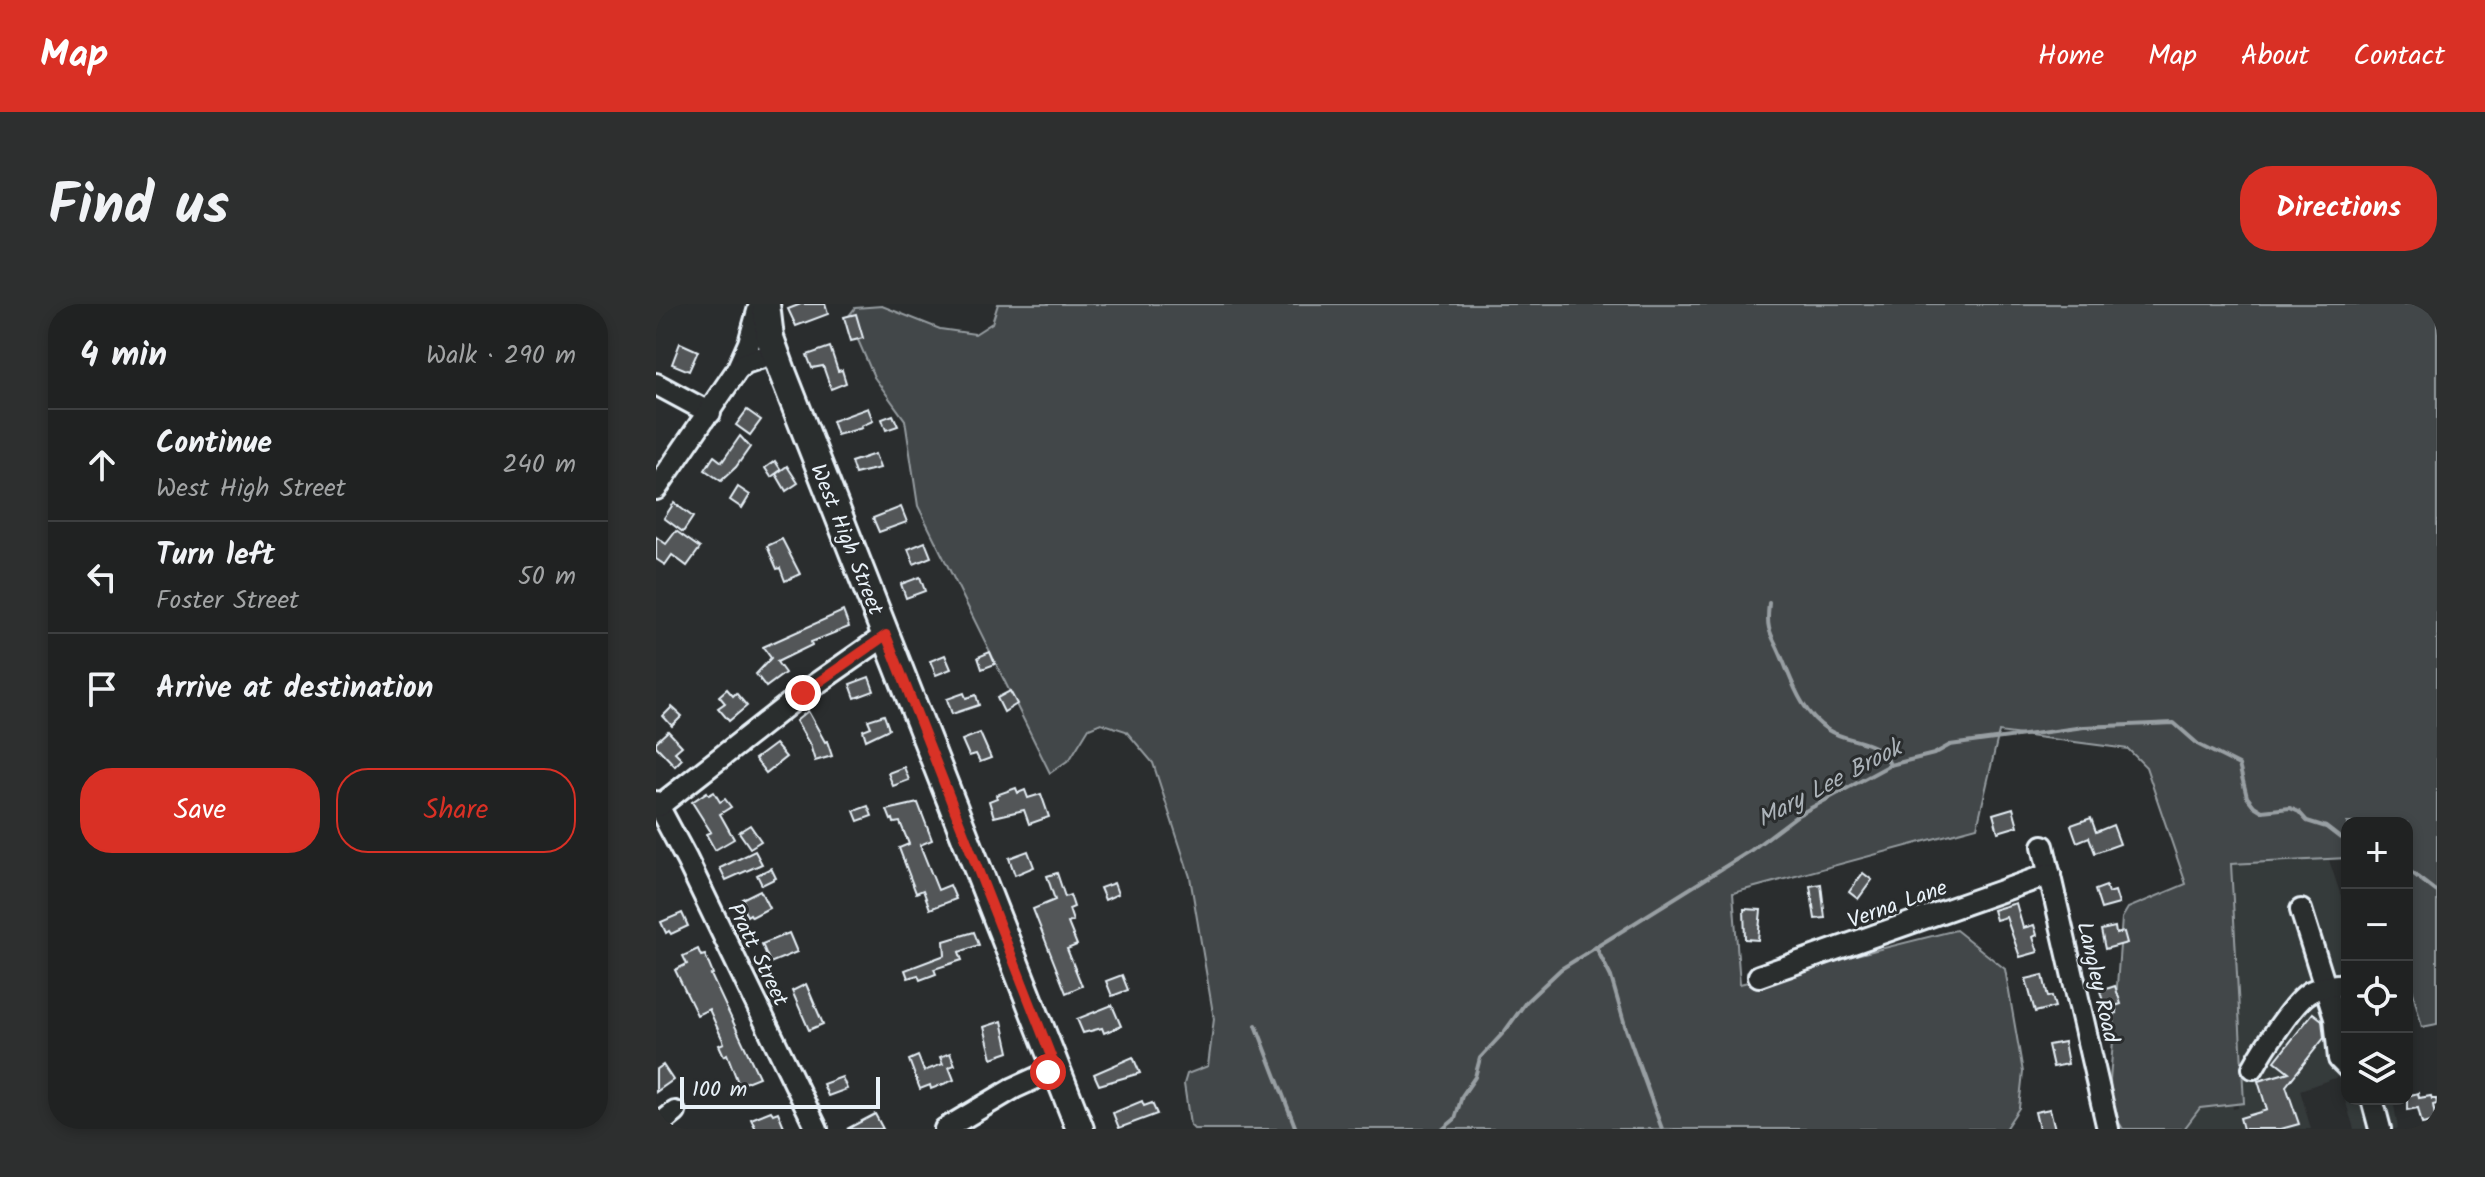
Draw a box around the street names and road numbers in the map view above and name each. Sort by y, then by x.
street label: West High Street [799,459,892,621]
street label: Verna Lane [1843,871,1953,940]
street label: Pratt Street [717,897,797,1013]
street label: Langley Road [2066,919,2128,1047]

